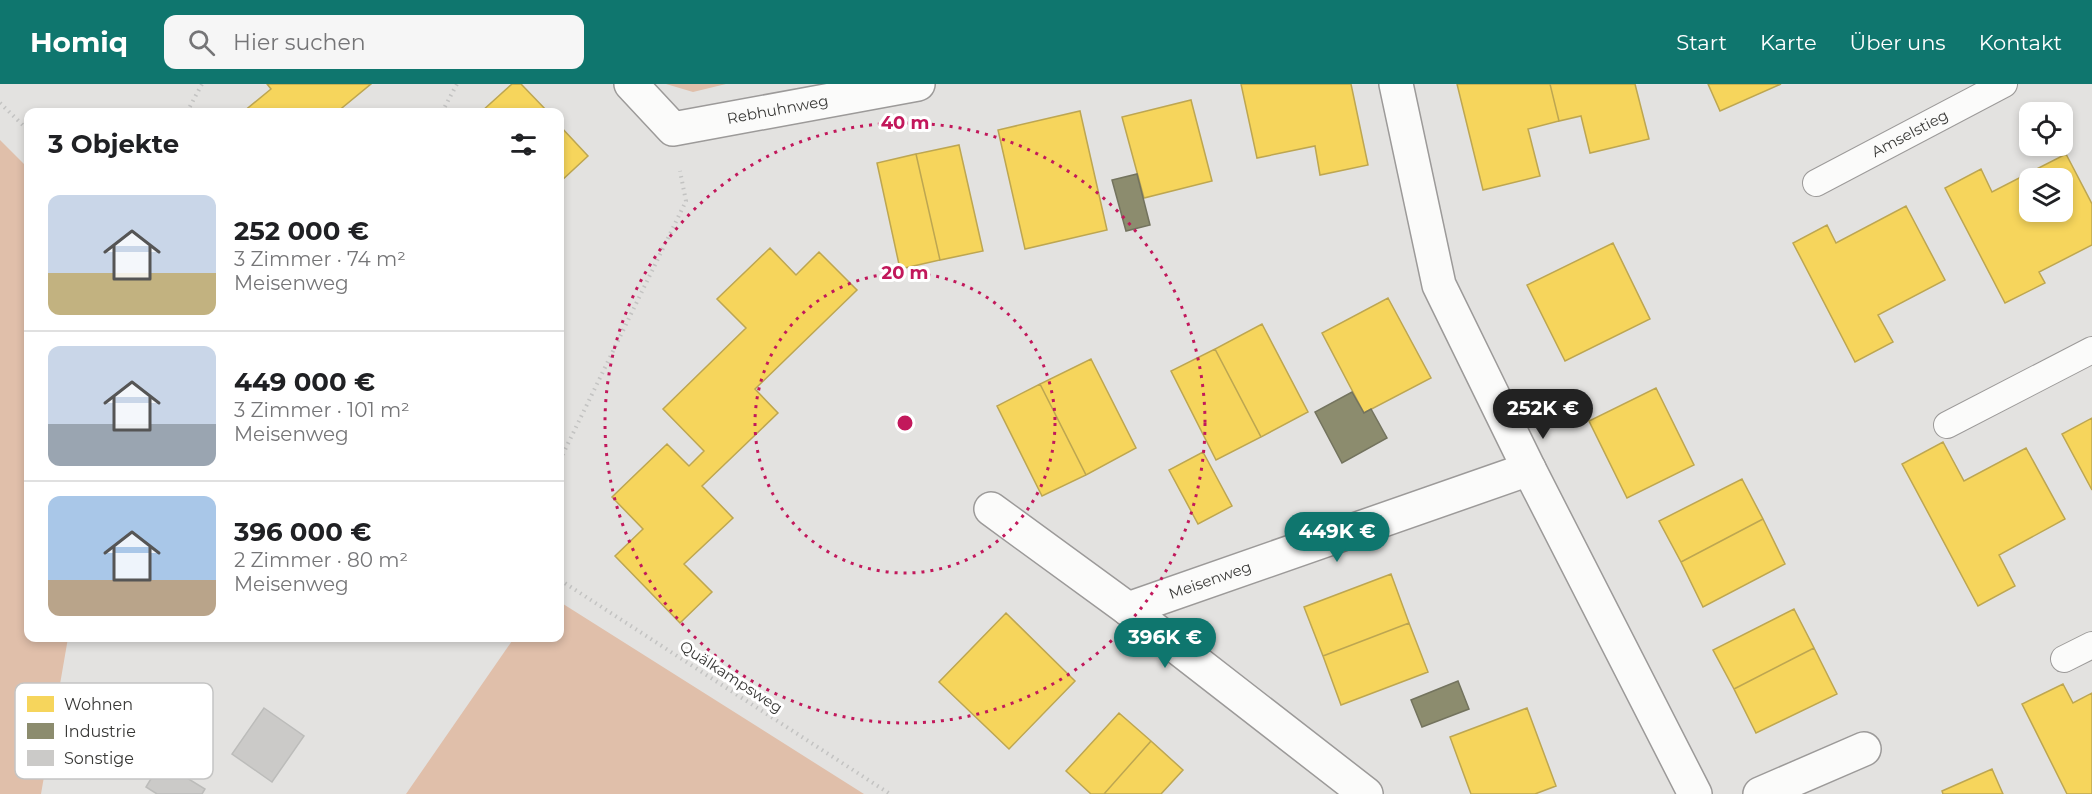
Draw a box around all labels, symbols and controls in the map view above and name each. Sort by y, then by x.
search box [164,15,584,69]
text: Homiq [30,25,128,59]
icon: search [185,26,218,59]
text: Hier suchen [233,29,366,56]
text: Start [1676,30,1727,55]
text: Karte [1760,30,1817,55]
text: Über uns [1850,30,1946,55]
text: Kontakt [1979,30,2062,55]
street label: Rebhuhnweg [725,91,830,128]
map controls [2019,102,2073,222]
button: locate [2019,102,2073,156]
street label: Amselstieg [1868,105,1951,161]
text: 40 m [881,112,929,134]
text: 3 Objekte [48,128,179,160]
icon: filters [507,128,540,161]
button: layers [2019,168,2073,222]
text: 252 000 € [234,215,369,247]
icon: home [96,219,168,291]
text: 3 Zimmer · 74 m² [234,247,406,271]
text: 20 m [882,262,928,284]
text: Meisenweg [234,271,349,295]
text: 449 000 € [234,366,375,398]
icon: home [96,370,168,442]
pin: 252K € [1494,389,1592,440]
text: 252K € [1507,396,1579,420]
text: 3 Zimmer · 101 m² [234,398,410,422]
centre of rings [895,413,915,433]
text: Meisenweg [234,422,349,446]
pin: 449K € [1288,512,1386,563]
text: 396 000 € [234,516,371,548]
text: 449K € [1299,519,1375,543]
icon: home [96,520,168,592]
text: 2 Zimmer · 80 m² [234,548,408,572]
street label: Meisenweg [1166,557,1254,603]
text: Meisenweg [234,572,349,596]
pin: 396K € [1116,618,1214,669]
text: 396K € [1128,625,1202,649]
street label: Quälkampsweg [676,636,786,717]
legend [15,683,213,779]
text: Wohnen [64,695,133,714]
text: Industrie [64,722,136,741]
text: Sonstige [64,749,134,768]

